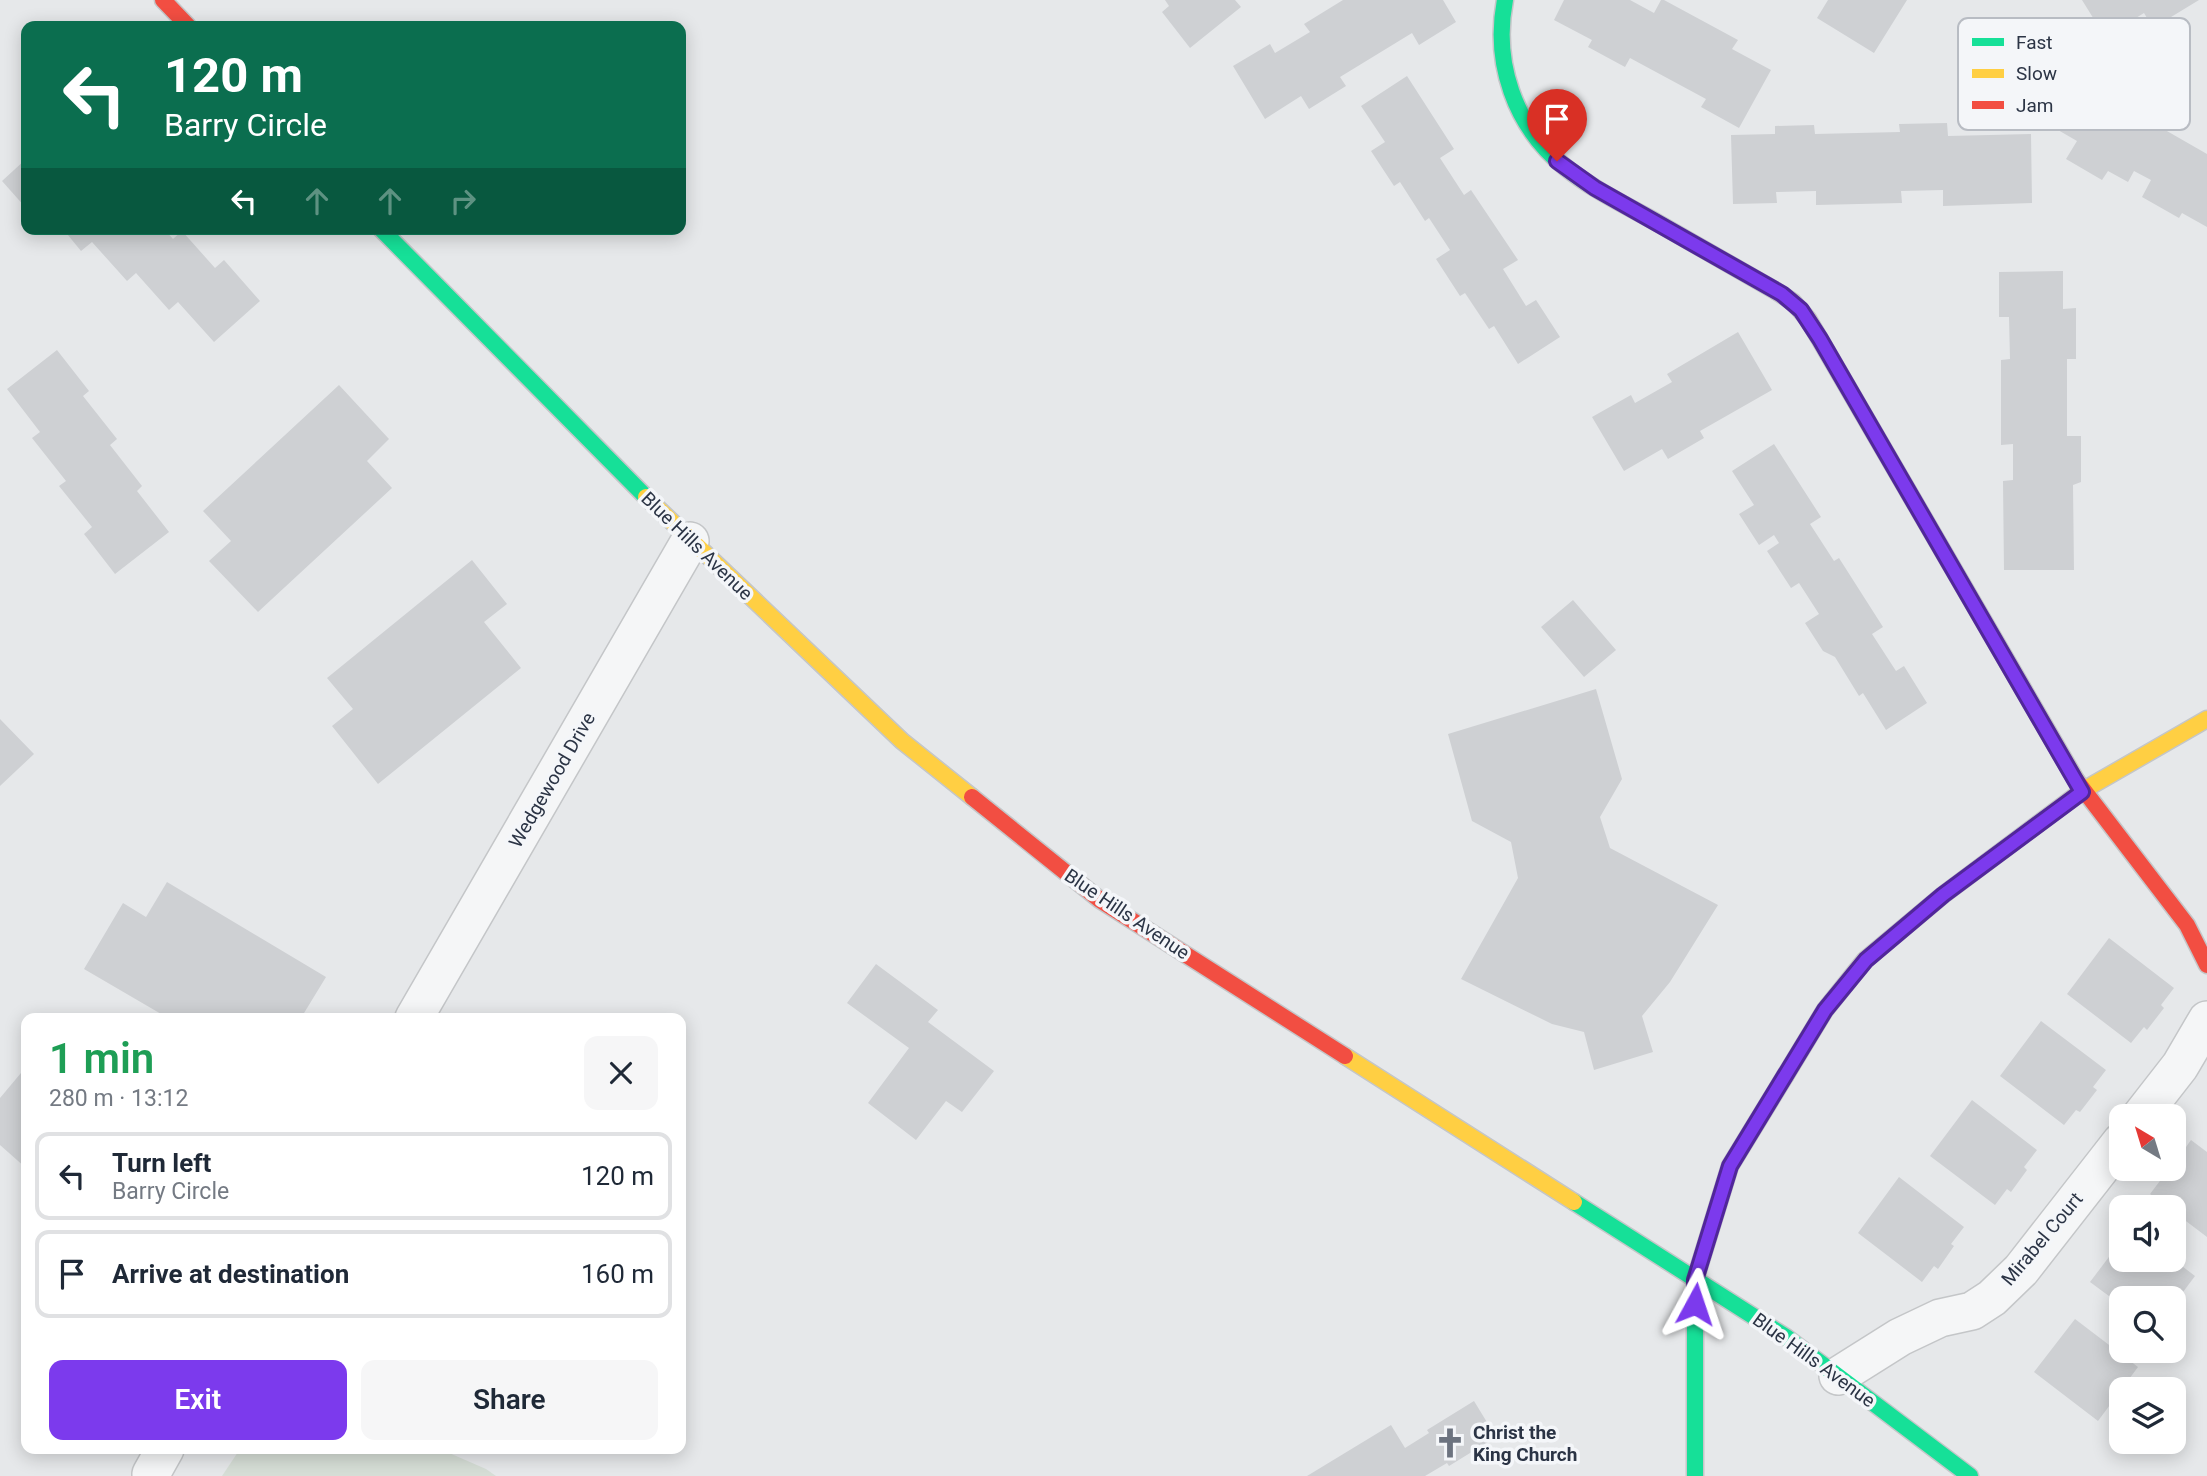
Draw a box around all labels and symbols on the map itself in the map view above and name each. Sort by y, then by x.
legend [1958,18,2190,130]
text: Fast [2016,31,2053,54]
text: Slow [2016,62,2057,85]
pin [1527,89,1587,161]
text: Jam [2016,94,2053,117]
street label: Blue Hills Avenue [637,487,757,605]
street label: Wedgewood Drive [504,708,600,852]
street label: Blue Hills Avenue [1060,864,1194,964]
north arrow [2109,1104,2186,1181]
street label: Mirabel Court [1996,1188,2088,1290]
position arrow [1658,1267,1732,1341]
street label: Blue Hills Avenue [1748,1308,1880,1412]
place label: Christ the King Church [1473,1421,1577,1466]
church icon: Christ the King Church [1433,1426,1467,1460]

